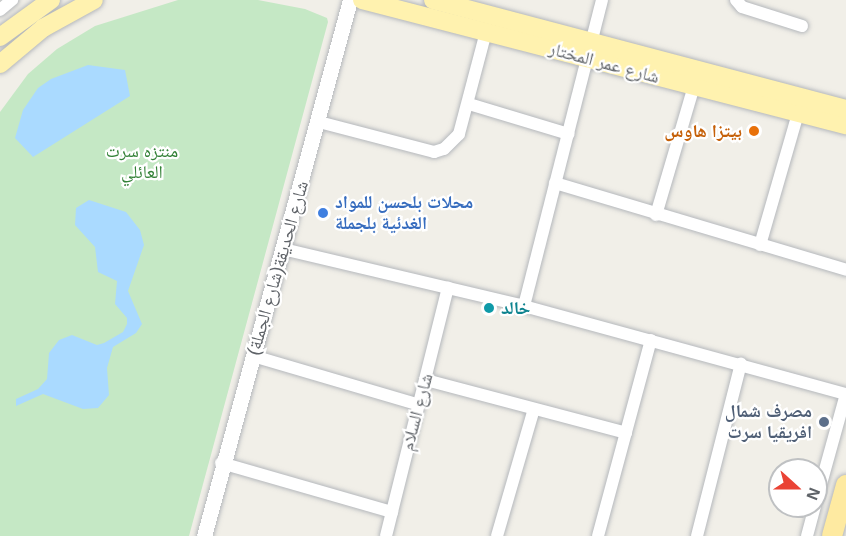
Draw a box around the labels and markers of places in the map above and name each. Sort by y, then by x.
place label: بيتزا هاوس [664,120,742,142]
marker: بيتزا هاوس [747,124,761,138]
place label: محلات بلحسن للمواد الغدئية بلجملة [335,192,473,234]
marker: محلات بلحسن للمواد الغدئية بلجملة [316,206,330,220]
place label: خالد [501,297,531,319]
marker: خالد [482,301,496,315]
place label: مصرف شمال افريقيا سرت [725,401,812,444]
marker: مصرف شمال افريقيا سرت [817,415,831,429]

